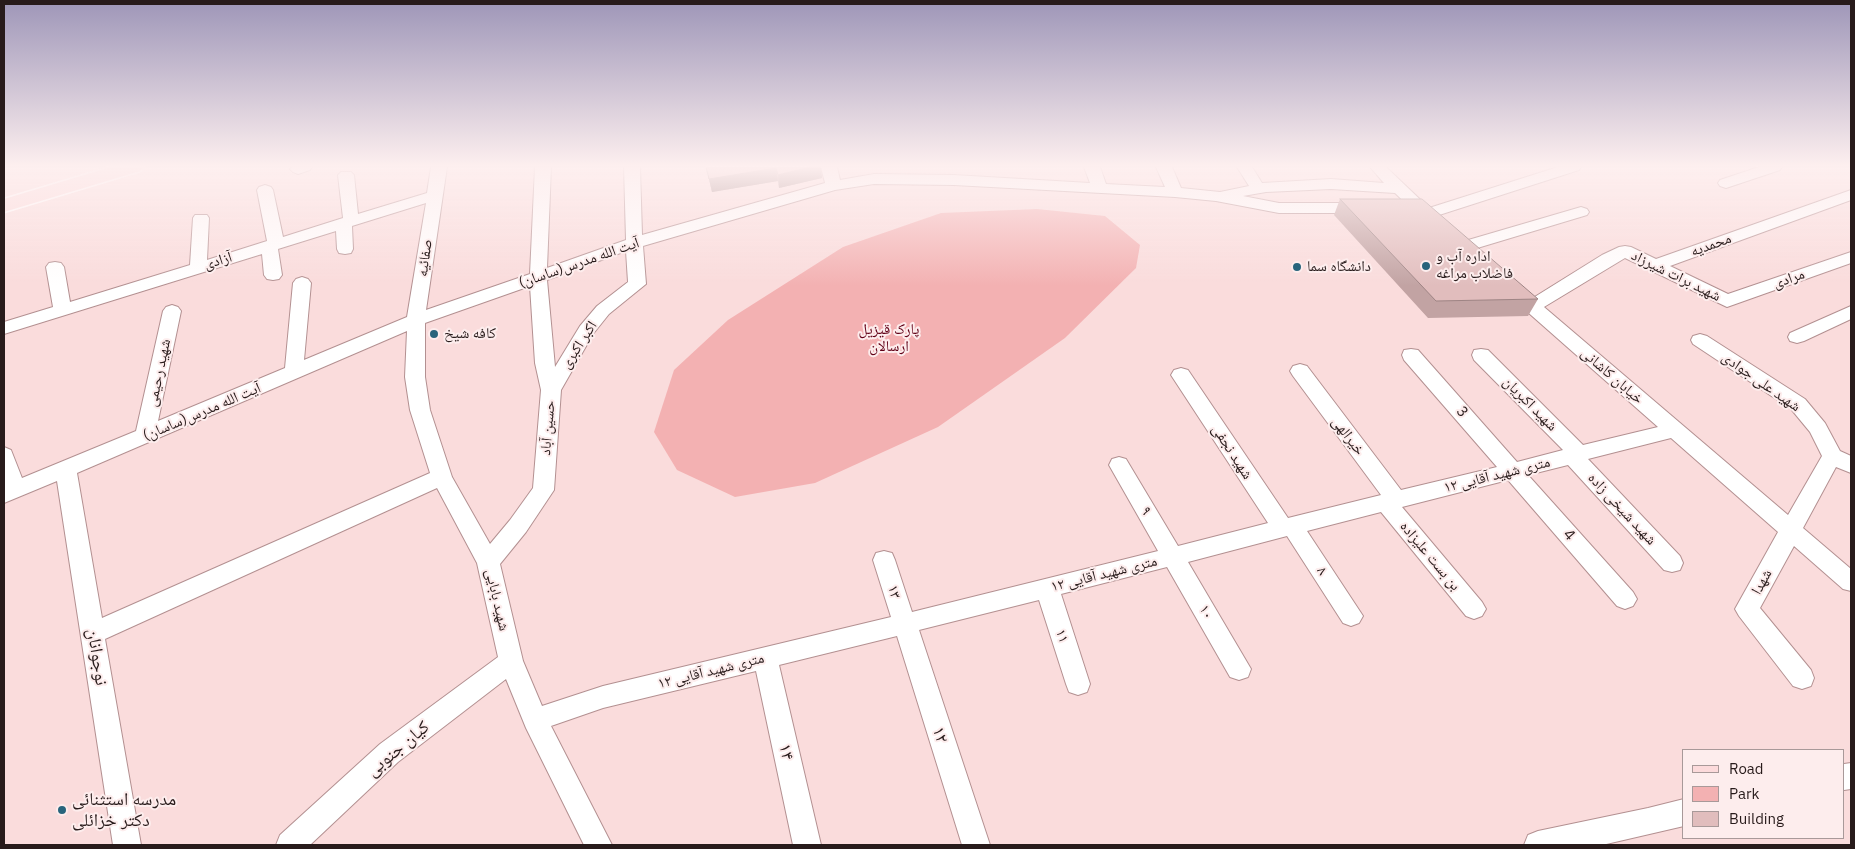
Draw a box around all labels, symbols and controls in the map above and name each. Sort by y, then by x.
street label: محمدیه [1688,229,1734,261]
street label: آیت الله مدرس(ساسان) [516,234,642,292]
street label: صفائیه [413,238,437,278]
street label: شهید برات شیرزاد [1628,247,1724,305]
street label: آزادی [202,248,234,274]
place label: اداره آب و فاضلاب مراغه [1436,248,1513,283]
place label: دانشگاه سما [1307,258,1371,276]
marker: اداره آب و فاضلاب مراغه [1420,260,1432,272]
marker: دانشگاه سما [1291,261,1303,273]
street label: مرادی [1771,265,1807,293]
street label: اکبر اکبری [557,318,601,372]
park label: پارک قیزیل ارسالان [859,321,919,356]
place label: کافه شیخ [444,325,496,343]
marker: کافه شیخ [428,328,440,340]
street label: شهید رحیمی [143,337,175,409]
street label: خیابان کاشانی [1577,344,1647,408]
street label: شهید علی جوادی [1718,348,1804,416]
street label: شهید اکبریان [1499,373,1561,435]
street label: آیت الله مدرس(ساسان) [140,379,264,445]
street label: حسین آباد [537,400,559,456]
street label: 3 [1452,403,1472,421]
street label: خیرالهی [1328,413,1368,459]
street label: شهید نجفی [1208,421,1256,483]
street label: ۱۲ متری شهید آقایی [1442,453,1552,497]
street label: شهید شیخی زاده [1584,469,1660,549]
street label: ۹ [1137,503,1155,519]
street label: بن بست علیزاده [1396,518,1464,594]
street label: 4 [1559,526,1579,544]
street label: ۱۲ متری شهید آقایی [1049,552,1159,596]
street label: ۸ [1313,563,1331,579]
street label: شهدا [1748,566,1776,598]
street label: شهید بابایی [481,567,513,633]
street label: ۱۳ [883,583,905,601]
street label: ۱۰ [1195,602,1217,622]
street label: نوجوانان [82,627,112,687]
street label: ۱۱ [1051,627,1073,645]
street label: ۱۲ متری شهید آقایی [656,649,766,693]
street label: کیان جنوبی [362,716,434,782]
street label: ۱۲ [927,724,953,746]
street label: ۱۴ [774,742,798,762]
legend [1682,749,1845,839]
text: Road [1729,759,1764,778]
text: Park [1729,784,1759,803]
place label: مدرسه استثنائی دکتر خزائلی [72,789,176,832]
marker: مدرسه استثنائی دکتر خزائلی [56,804,68,816]
text: Building [1729,809,1784,828]

